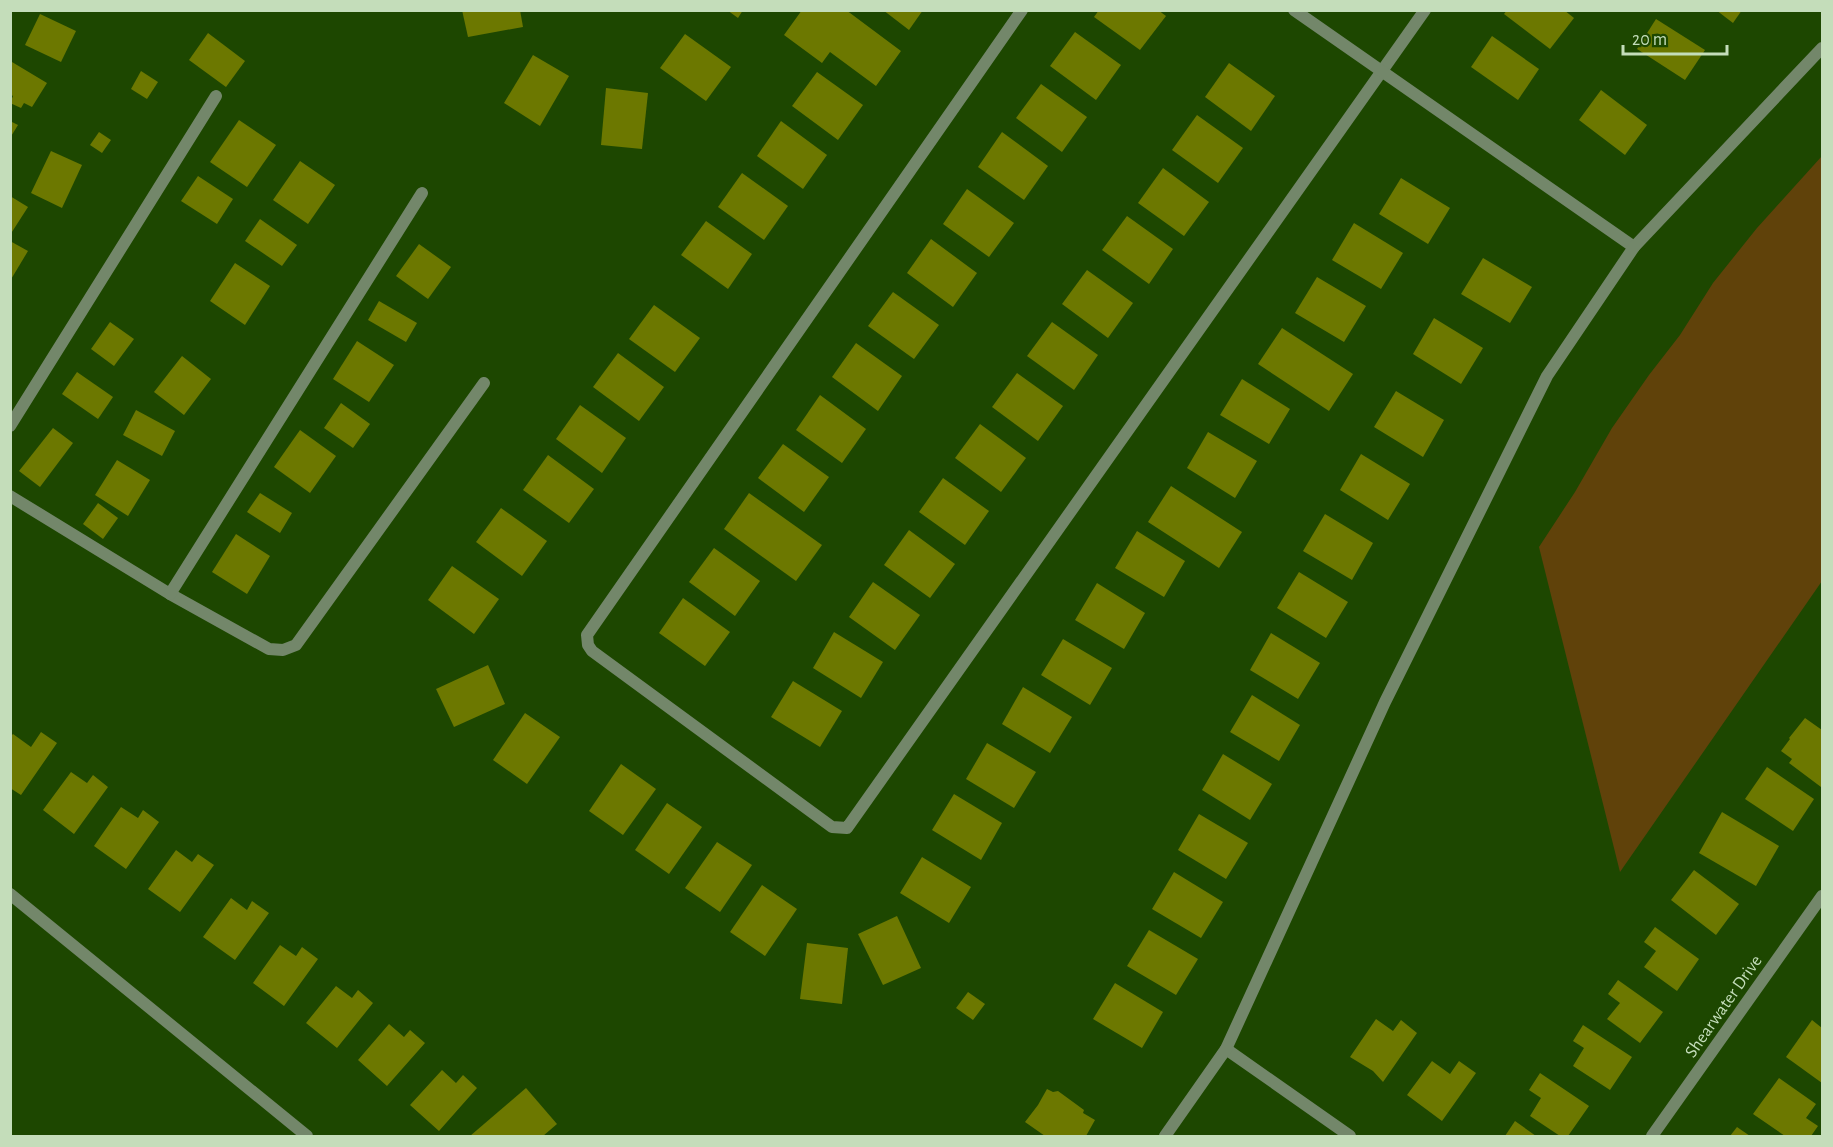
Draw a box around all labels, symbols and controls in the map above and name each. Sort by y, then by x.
scale bar [1623,18,1726,56]
text: 20 m [1632,31,1667,49]
street label: Shearwater Drive [1682,952,1766,1061]

